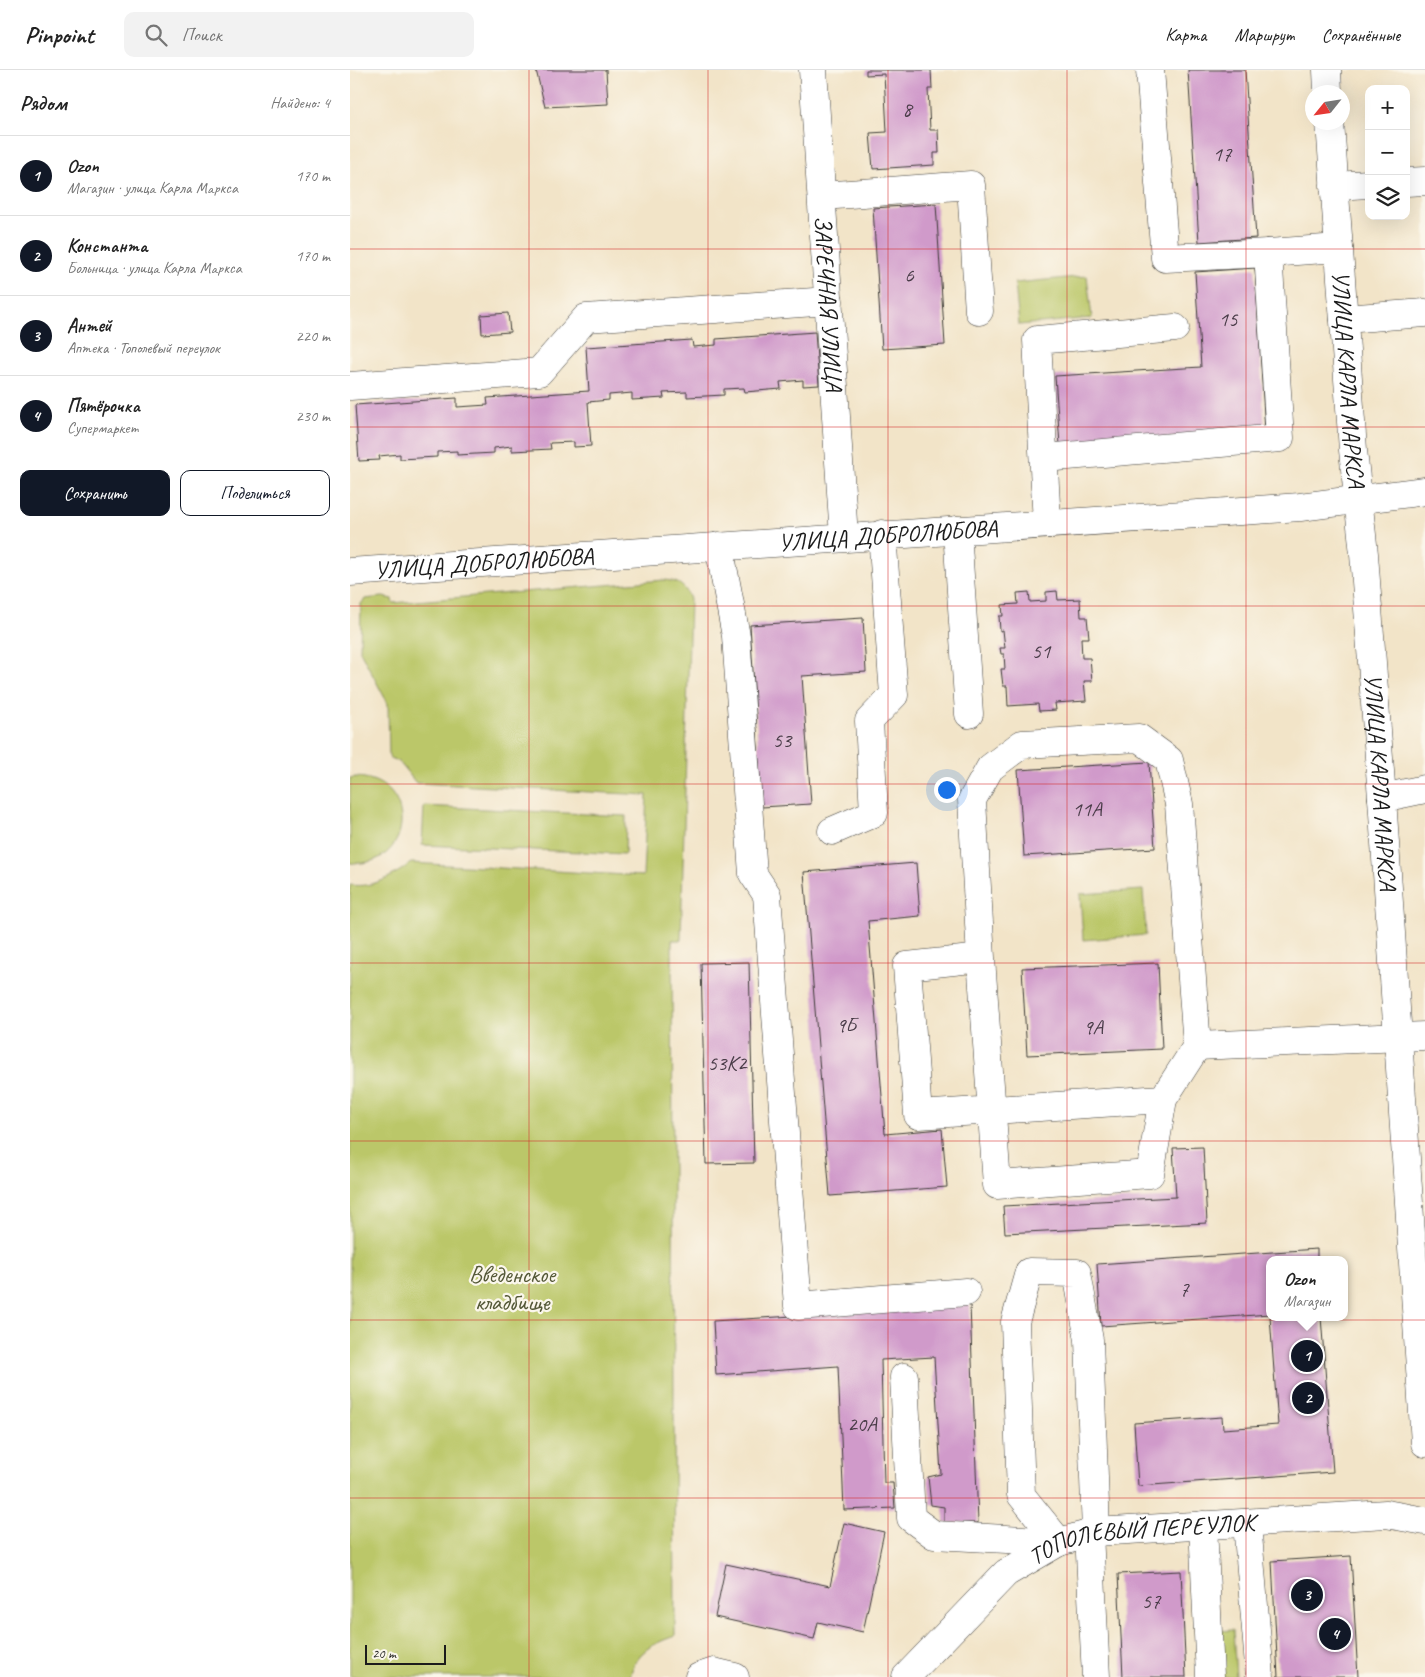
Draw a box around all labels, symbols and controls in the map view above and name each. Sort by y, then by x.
search box [124,12,474,57]
text: Pinpoint [25,20,94,50]
icon: search [142,21,170,49]
text: Поиск [182,23,222,47]
text: Карта [1165,24,1206,46]
text: Маршрут [1234,24,1294,46]
text: Сохранённые [1322,24,1400,46]
north arrow [1305,85,1350,130]
map controls [1365,85,1410,220]
button: + [1365,85,1410,130]
text: Рядом [20,90,67,116]
text: Найдено: 4 [270,93,330,113]
house number: 8 [902,96,914,122]
button: − [1365,130,1410,175]
house number: 17 [1213,141,1233,167]
text: Ozon [67,154,99,178]
text: 1 [32,166,40,186]
text: 170 m [296,166,330,186]
button: layers [1365,175,1410,220]
text: Магазин · улица Карла Маркса [67,178,238,198]
street label: ЗАРЕЧНАЯ УЛИЦА [808,215,849,393]
text: Константа [67,234,147,258]
text: 2 [32,246,40,266]
text: 170 m [296,246,330,266]
text: Больница · улица Карла Маркса [67,258,242,278]
house number: 6 [904,262,914,288]
street label: УЛИЦА КАРЛА МАРКСА [1325,270,1372,490]
house number: 15 [1219,306,1239,332]
text: Антей [67,314,112,338]
text: 3 [32,326,40,346]
text: 220 m [296,326,330,346]
text: Аптека · Тополевый переулок [67,338,220,358]
text: Пятёрочка [67,394,140,418]
text: 4 [32,406,40,426]
text: 230 m [296,406,330,426]
text: Супермаркет [67,418,138,438]
button: Сохранить [20,470,170,516]
button: Поделиться [180,470,330,516]
street label: УЛИЦА ДОБРОЛЮБОВА [777,513,999,558]
street label: УЛИЦА ДОБРОЛЮБОВА [373,540,595,585]
house number: 51 [1032,638,1052,664]
street label: УЛИЦА КАРЛА МАРКСА [1358,672,1403,892]
house number: 53 [773,727,793,753]
your location [934,777,960,803]
house number: 11А [1072,796,1103,822]
house number: 9Б [836,1012,859,1038]
house number: 9А [1083,1014,1104,1040]
house number: 53К2 [708,1050,748,1076]
popup [1266,1256,1348,1321]
park label: Введенское кладбище [469,1259,557,1317]
text: Ozon [1284,1267,1315,1291]
house number: 7 [1179,1276,1190,1302]
text: Магазин [1284,1291,1330,1311]
pin: 1 [1291,1337,1323,1375]
pin: 2 [1292,1379,1324,1417]
house number: 20А [847,1411,878,1437]
street label: ТОПОЛЕВЫЙ ПЕРЕУЛОК [1023,1507,1261,1571]
pin: 3 [1291,1576,1323,1614]
house number: 57 [1142,1588,1162,1614]
pin: 4 [1319,1615,1351,1653]
scale bar [365,1642,446,1665]
text: 20 m [372,1645,396,1662]

